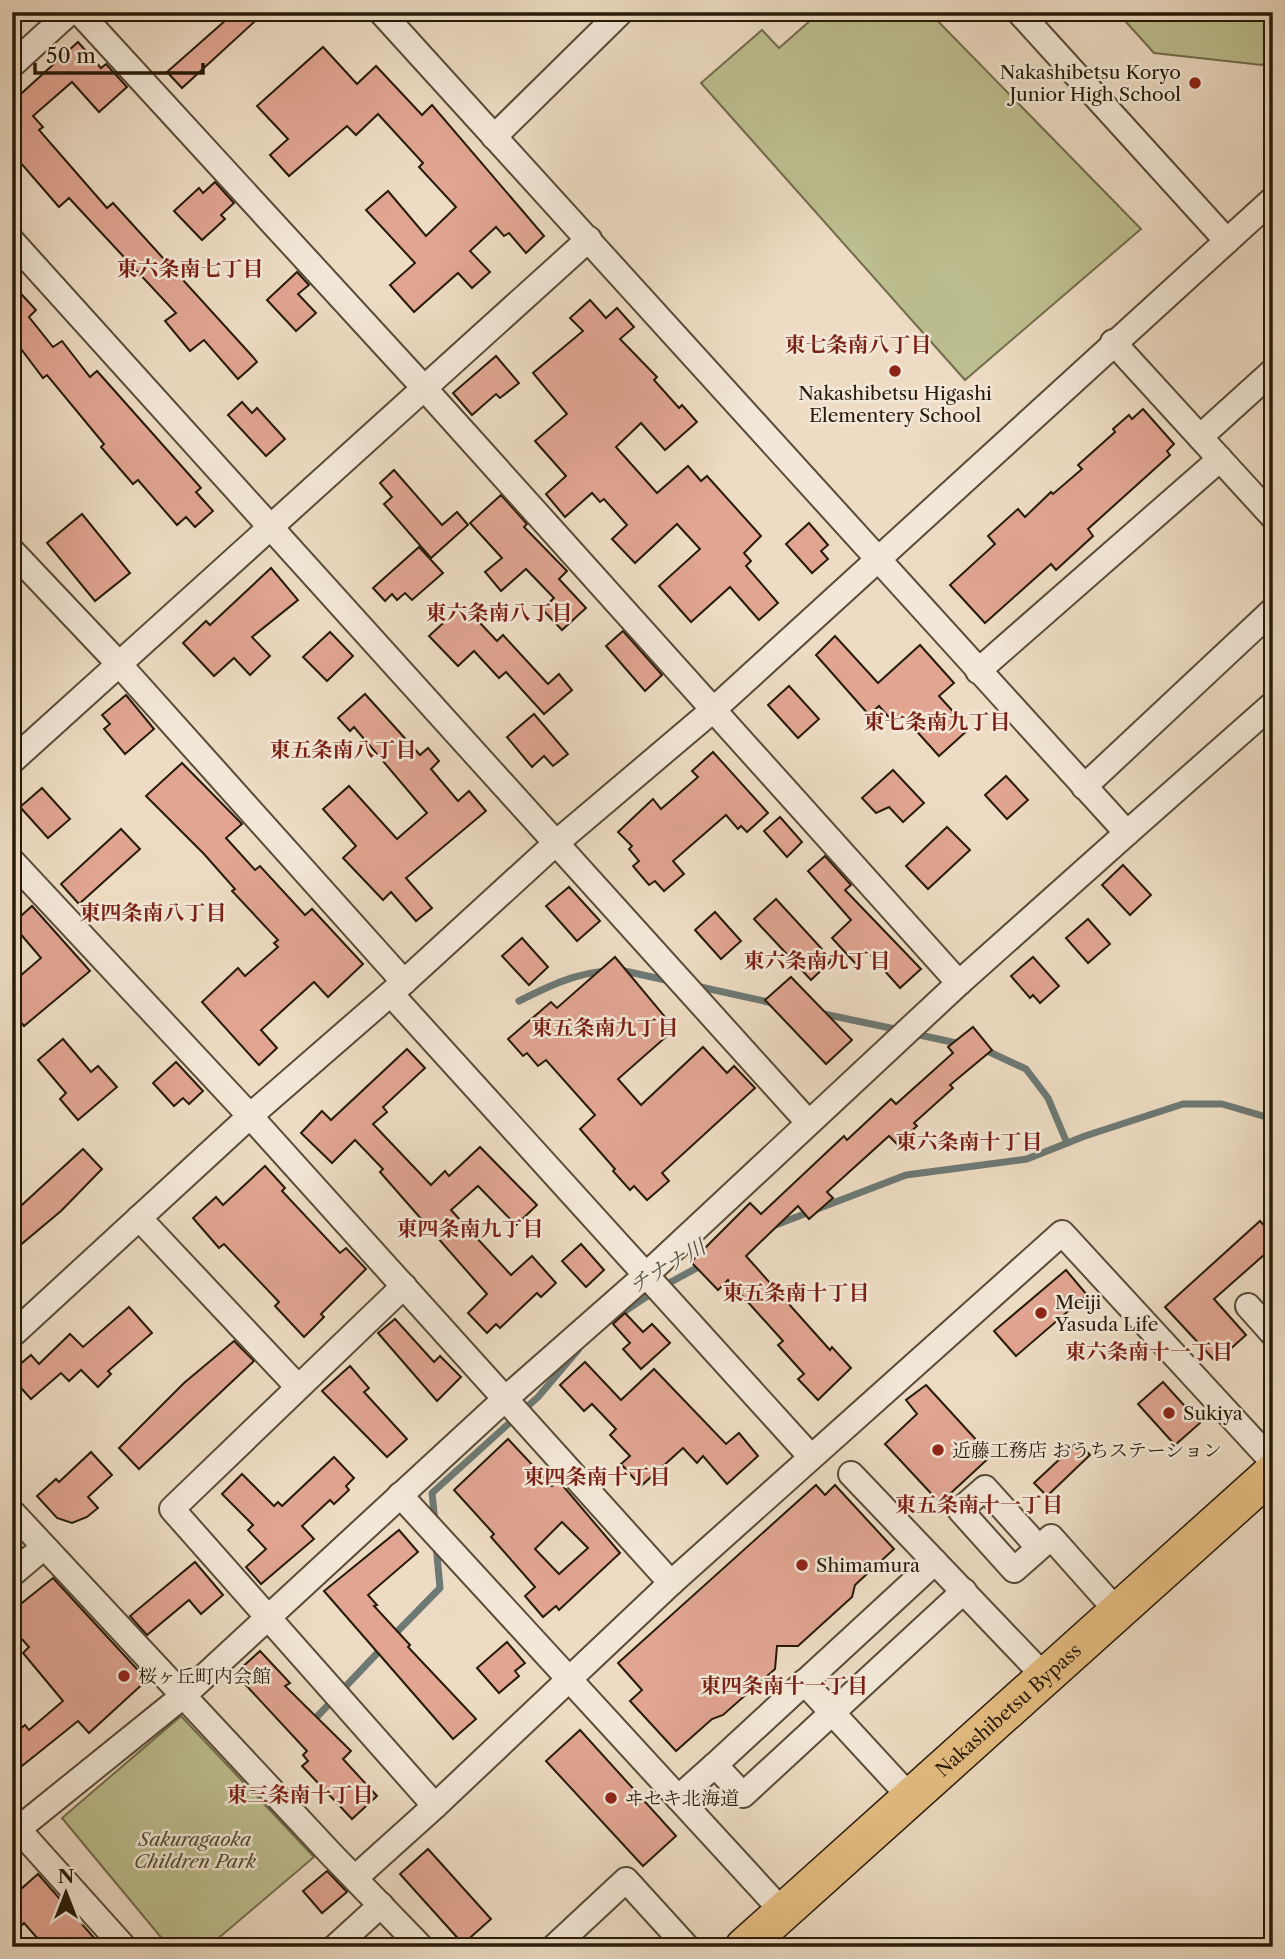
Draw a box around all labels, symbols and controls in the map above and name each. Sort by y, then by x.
scale bar [35,32,203,76]
text: 50 m [46,43,96,68]
place label: Nakashibetsu Koryo Junior High School [1000,61,1181,106]
marker: Nakashibetsu Koryo Junior High School [1187,75,1203,91]
district label: 東六条南七丁目 [117,256,264,281]
district label: 東七条南八丁目 [785,332,932,357]
marker: Nakashibetsu Higashi Elementery School [887,363,903,379]
place label: Nakashibetsu Higashi Elementery School [798,382,992,427]
district label: 東六条南八丁目 [426,600,573,625]
district label: 東七条南九丁目 [864,709,1011,734]
district label: 東五条南八丁目 [270,737,417,762]
district label: 東四条南八丁目 [80,900,227,925]
district label: 東六条南九丁目 [744,948,891,973]
district label: 東五条南九丁目 [532,1015,679,1040]
district label: 東六条南十丁目 [896,1129,1043,1154]
district label: 東四条南九丁目 [397,1216,544,1241]
water label: チナナ川 [624,1233,711,1298]
district label: 東五条南十丁目 [723,1280,870,1305]
place label: Meiji Yasuda Life [1054,1291,1158,1336]
marker: Meiji Yasuda Life [1033,1305,1049,1321]
district label: 東六条南十一丁目 [1065,1339,1233,1364]
place label: Sukiya [1183,1402,1243,1425]
marker: Sukiya [1161,1405,1177,1421]
place label: 近藤工務店 おうちステーション [952,1439,1222,1462]
marker: 近藤工務店 おうちステーション [930,1442,946,1458]
district label: 東四条南十丁目 [524,1464,671,1489]
district label: 東五条南十一丁目 [895,1492,1063,1517]
place label: Shimamura [816,1554,920,1577]
marker: Shimamura [794,1557,810,1573]
street label: Nakashibetsu Bypass [931,1639,1086,1781]
place label: 桜ヶ丘町内会館 [138,1665,271,1688]
marker: 桜ヶ丘町内会館 [116,1668,132,1684]
district label: 東四条南十一丁目 [700,1673,868,1698]
district label: 東三条南十丁目 [227,1782,374,1807]
place label: ヰセキ北海道 [625,1787,739,1810]
marker: ヰセキ北海道 [603,1790,619,1806]
park label: Sakuragaoka Children Park [134,1828,256,1873]
north arrow [32,1857,102,1927]
text: N [58,1865,74,1888]

